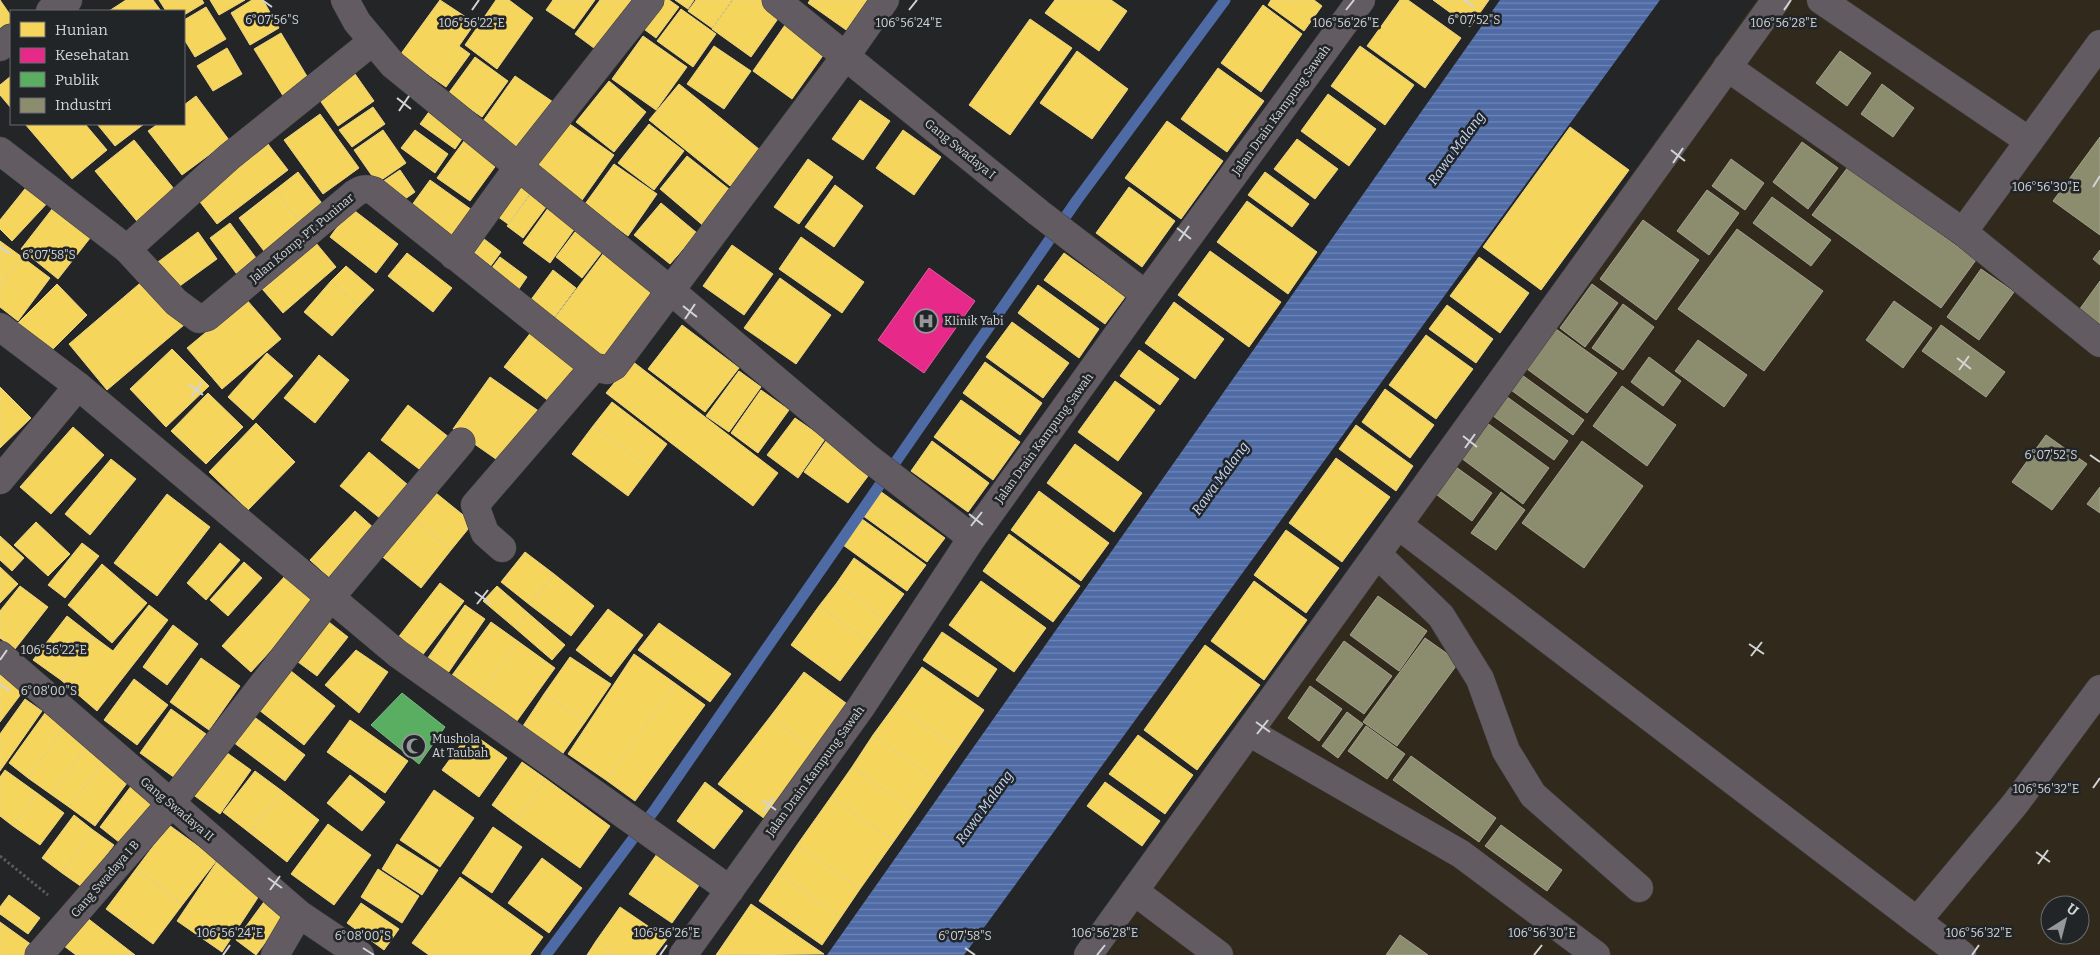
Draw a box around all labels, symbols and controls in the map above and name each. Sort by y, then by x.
legend [10,10,185,125]
text: 6°07'56"S [245,13,299,27]
text: 6°07'52"S [1447,13,1501,27]
text: 106°56'22"E [439,16,505,30]
text: 106°56'24"E [876,16,942,30]
text: 106°56'26"E [1313,16,1379,30]
text: 106°56'28"E [1751,16,1817,30]
text: Hunian [55,21,108,39]
street label: Jalan Drain Kampung Sawah [1228,42,1333,179]
text: Kesehatan [55,46,130,64]
text: Publik [55,71,100,89]
text: Industri [55,96,112,114]
water label: Rawa Malang [1424,108,1489,188]
street label: Gang Swadaya I [922,116,998,182]
text: 106°56'30"E [2012,180,2080,194]
street label: Jalan Komp. PT. Puninar [246,190,357,286]
text: 6°07'58"S [22,248,76,262]
hospital icon: Klinik Yabi [913,308,939,334]
place label: Klinik Yabi [944,314,1004,328]
street label: Jalan Drain Kampung Sawah [991,370,1096,507]
water label: Rawa Malang [1188,438,1253,518]
text: 6°07'52"S [2024,448,2078,462]
text: 106°56'22"E [21,643,87,657]
text: 6°08'00"S [21,684,77,698]
street label: Jalan Drain Kampung Sawah [762,703,867,840]
place label: Mushola At Taubah [432,732,489,760]
mosque icon: Mushola At Taubah [401,733,427,759]
water label: Rawa Malang [952,767,1017,847]
street label: Gang Swadaya II [138,774,216,844]
text: 106°56'32"E [2013,782,2079,796]
street label: Gang Swadaya I B [68,838,142,920]
north arrow [2040,895,2090,945]
text: U [2063,900,2082,920]
text: 106°56'24"E [197,926,263,940]
text: 106°56'26"E [634,926,700,940]
text: 106°56'28"E [1072,926,1138,940]
text: 106°56'30"E [1508,926,1576,940]
text: 106°56'32"E [1946,926,2012,940]
text: 6°08'00"S [335,929,391,943]
text: 6°07'58"S [938,929,992,943]

